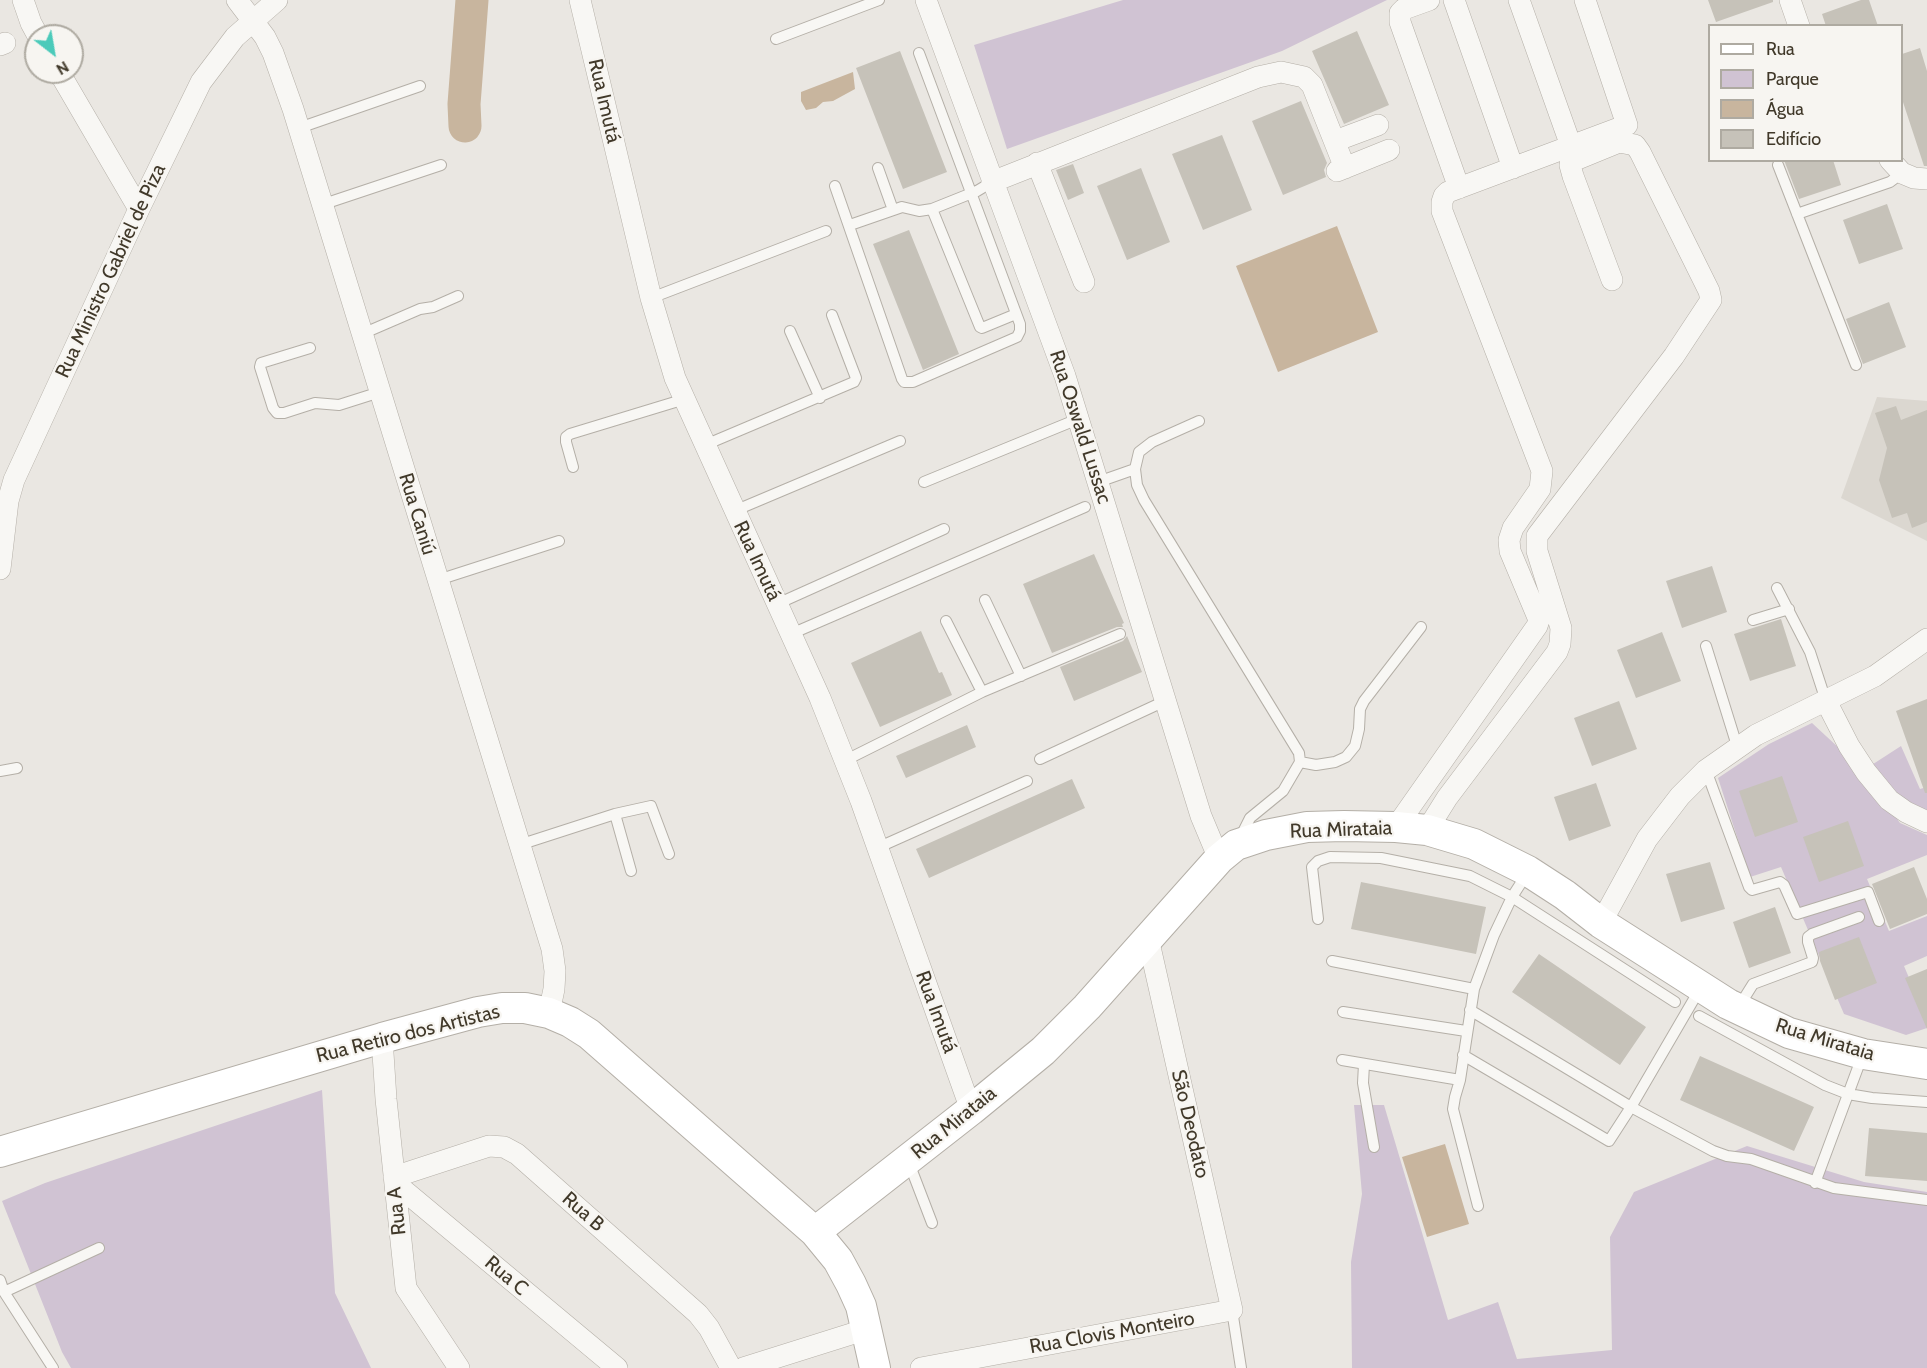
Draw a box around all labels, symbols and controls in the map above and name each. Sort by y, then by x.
north arrow [24,24,84,84]
legend [1708,24,1903,162]
text: Rua [1766,38,1795,60]
text: N [53,57,72,79]
street label: Rua Imutá [583,57,625,145]
text: Parque [1766,68,1819,90]
text: Água [1766,98,1804,120]
text: Edifício [1766,128,1821,150]
street label: Rua Ministro Gabriel de Piza [51,160,171,382]
street label: Rua Oswald Lussac [1044,347,1116,507]
street label: Rua Caniú [393,470,441,558]
street label: Rua Imutá [728,517,786,605]
street label: Rua Mirataia [1289,816,1393,844]
street label: Rua Imutá [910,968,962,1056]
street label: Rua Retiro dos Artistas [314,1000,502,1068]
street label: Rua Mirataia [1773,1014,1877,1066]
street label: São Deodato [1166,1067,1214,1181]
street label: Rua Mirataia [907,1081,1001,1165]
street label: Rua A [383,1186,411,1236]
street label: Rua B [557,1187,609,1237]
street label: Rua C [480,1251,532,1301]
street label: Rua Clovis Monteiro [1028,1307,1196,1359]

